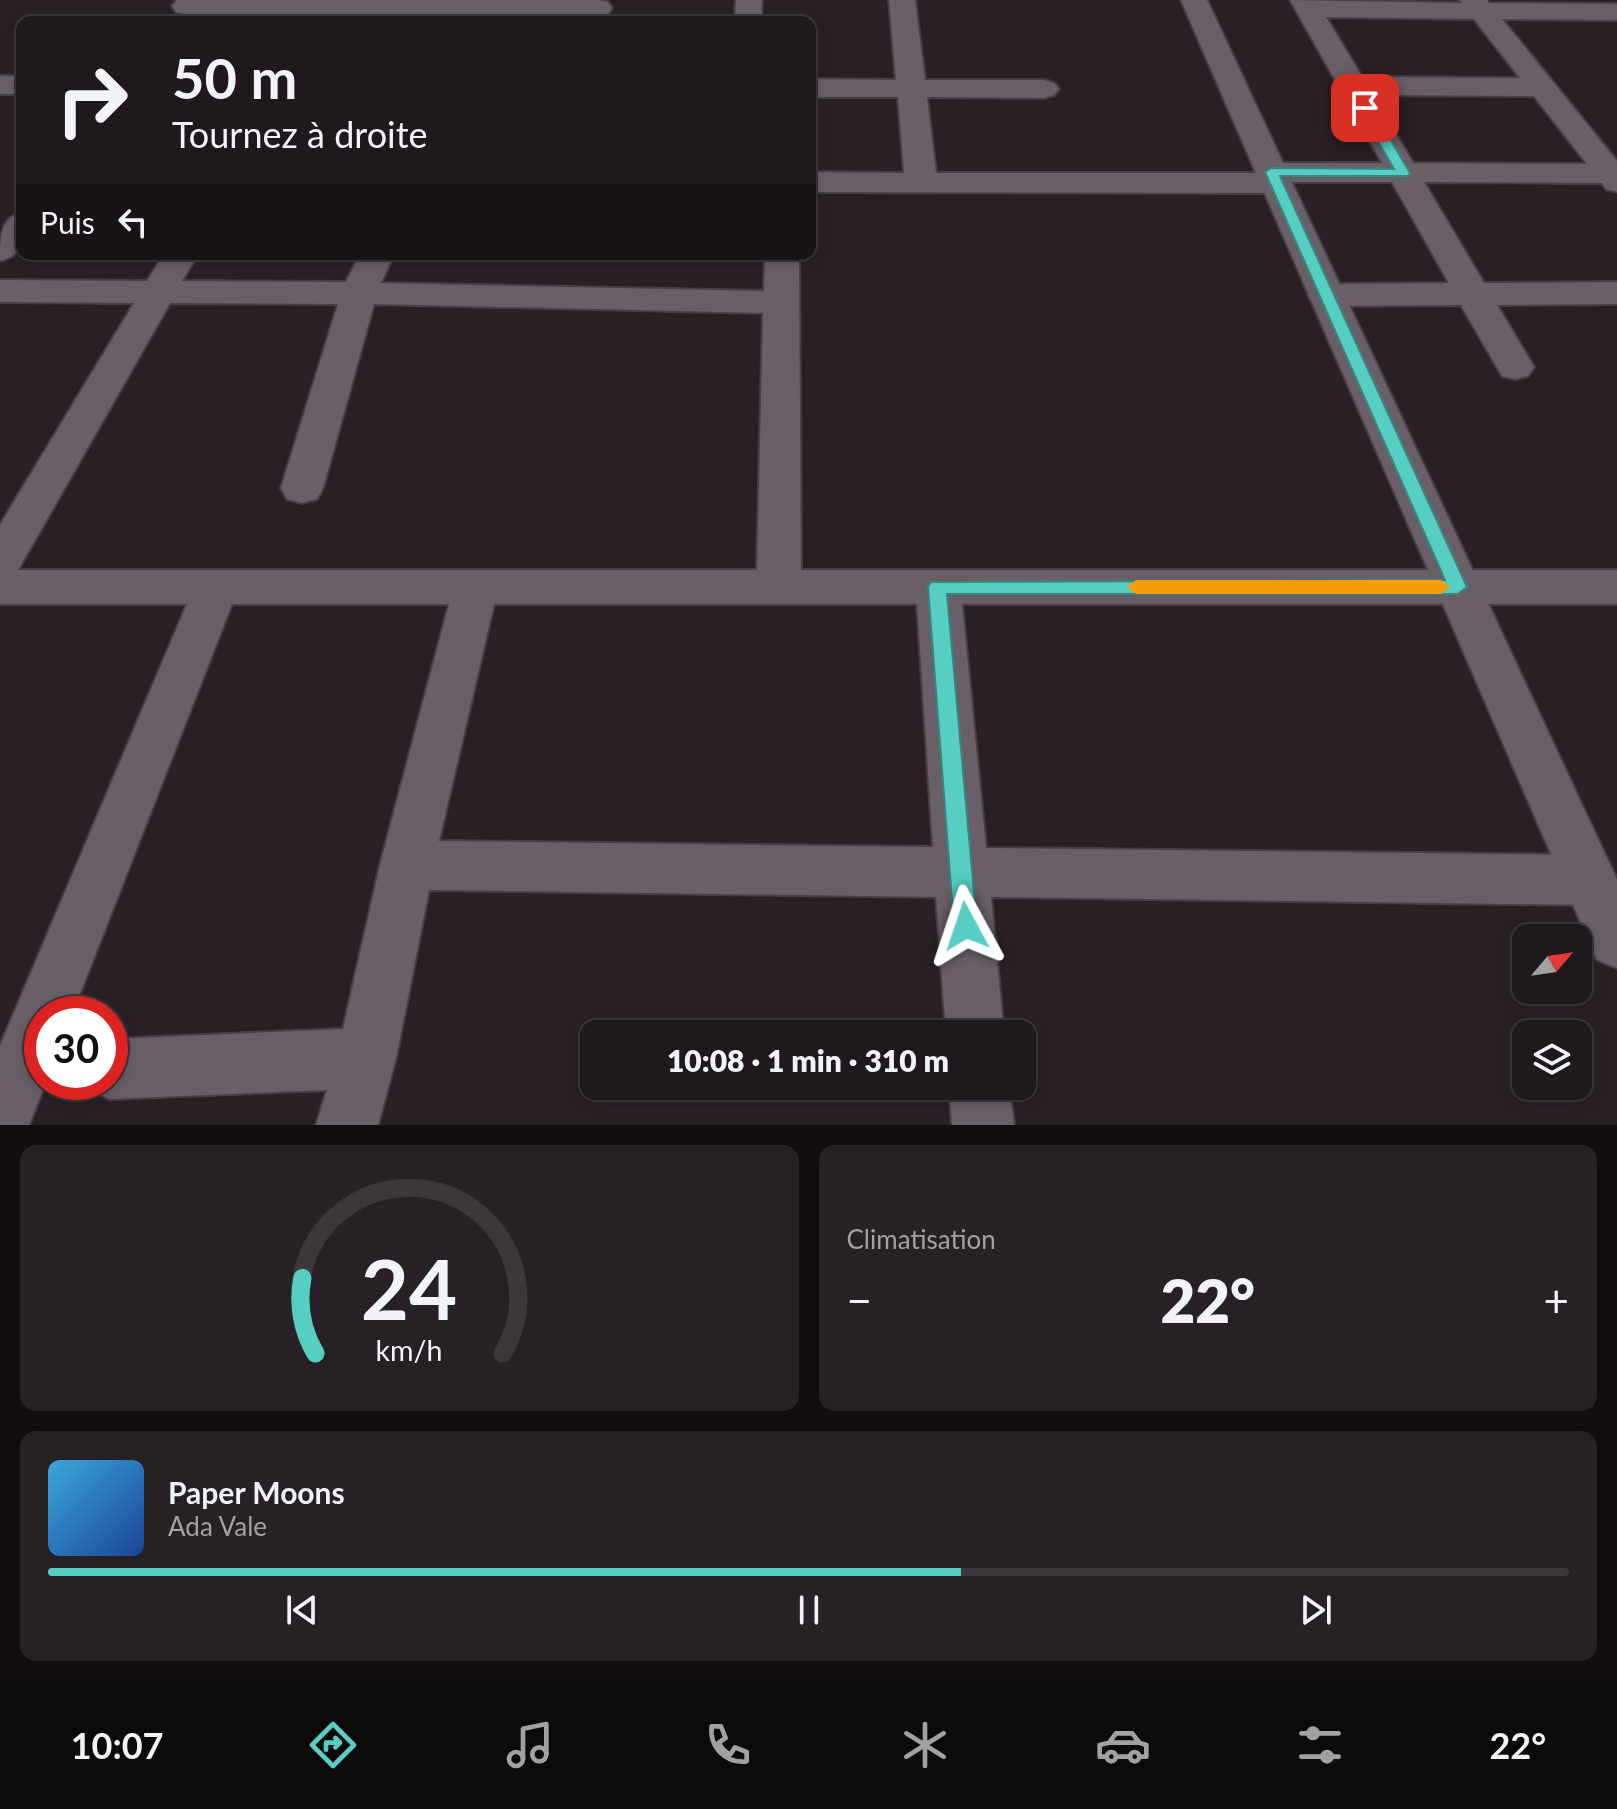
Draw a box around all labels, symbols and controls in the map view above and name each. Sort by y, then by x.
text: 50 m [172,44,297,111]
icon: right [40,48,144,152]
pin [1331,74,1399,142]
icon: arrive [1343,86,1387,130]
text: Tournez à droite [172,112,428,156]
icon: left [111,200,155,244]
text: Puis [40,204,95,240]
position arrow [924,884,1008,968]
north arrow [1512,924,1592,1004]
map controls [1512,924,1592,1100]
speed limit sign: 30 [24,996,128,1100]
button: layers [1512,1020,1592,1100]
text: 10:08 · 1 min · 310 m [667,1042,949,1078]
text: Climatisation [847,1223,996,1255]
text: 24 [361,1238,458,1338]
text: 22° [1160,1264,1255,1336]
text: − [847,1274,872,1326]
text: + [1543,1274,1569,1326]
text: km/h [376,1333,443,1367]
text: Paper Moons [168,1474,345,1510]
text: Ada Vale [168,1510,267,1542]
icon: previous [280,1588,324,1632]
icon: pause [787,1588,831,1632]
icon: next [1294,1588,1338,1632]
icon: directions [305,1717,361,1773]
icon: music [502,1717,558,1773]
icon: phone [700,1717,756,1773]
icon: climate [897,1717,953,1773]
icon: car [1095,1717,1151,1773]
icon: filters [1292,1717,1348,1773]
text: 10:07 [71,1723,164,1767]
text: 22° [1489,1723,1546,1767]

